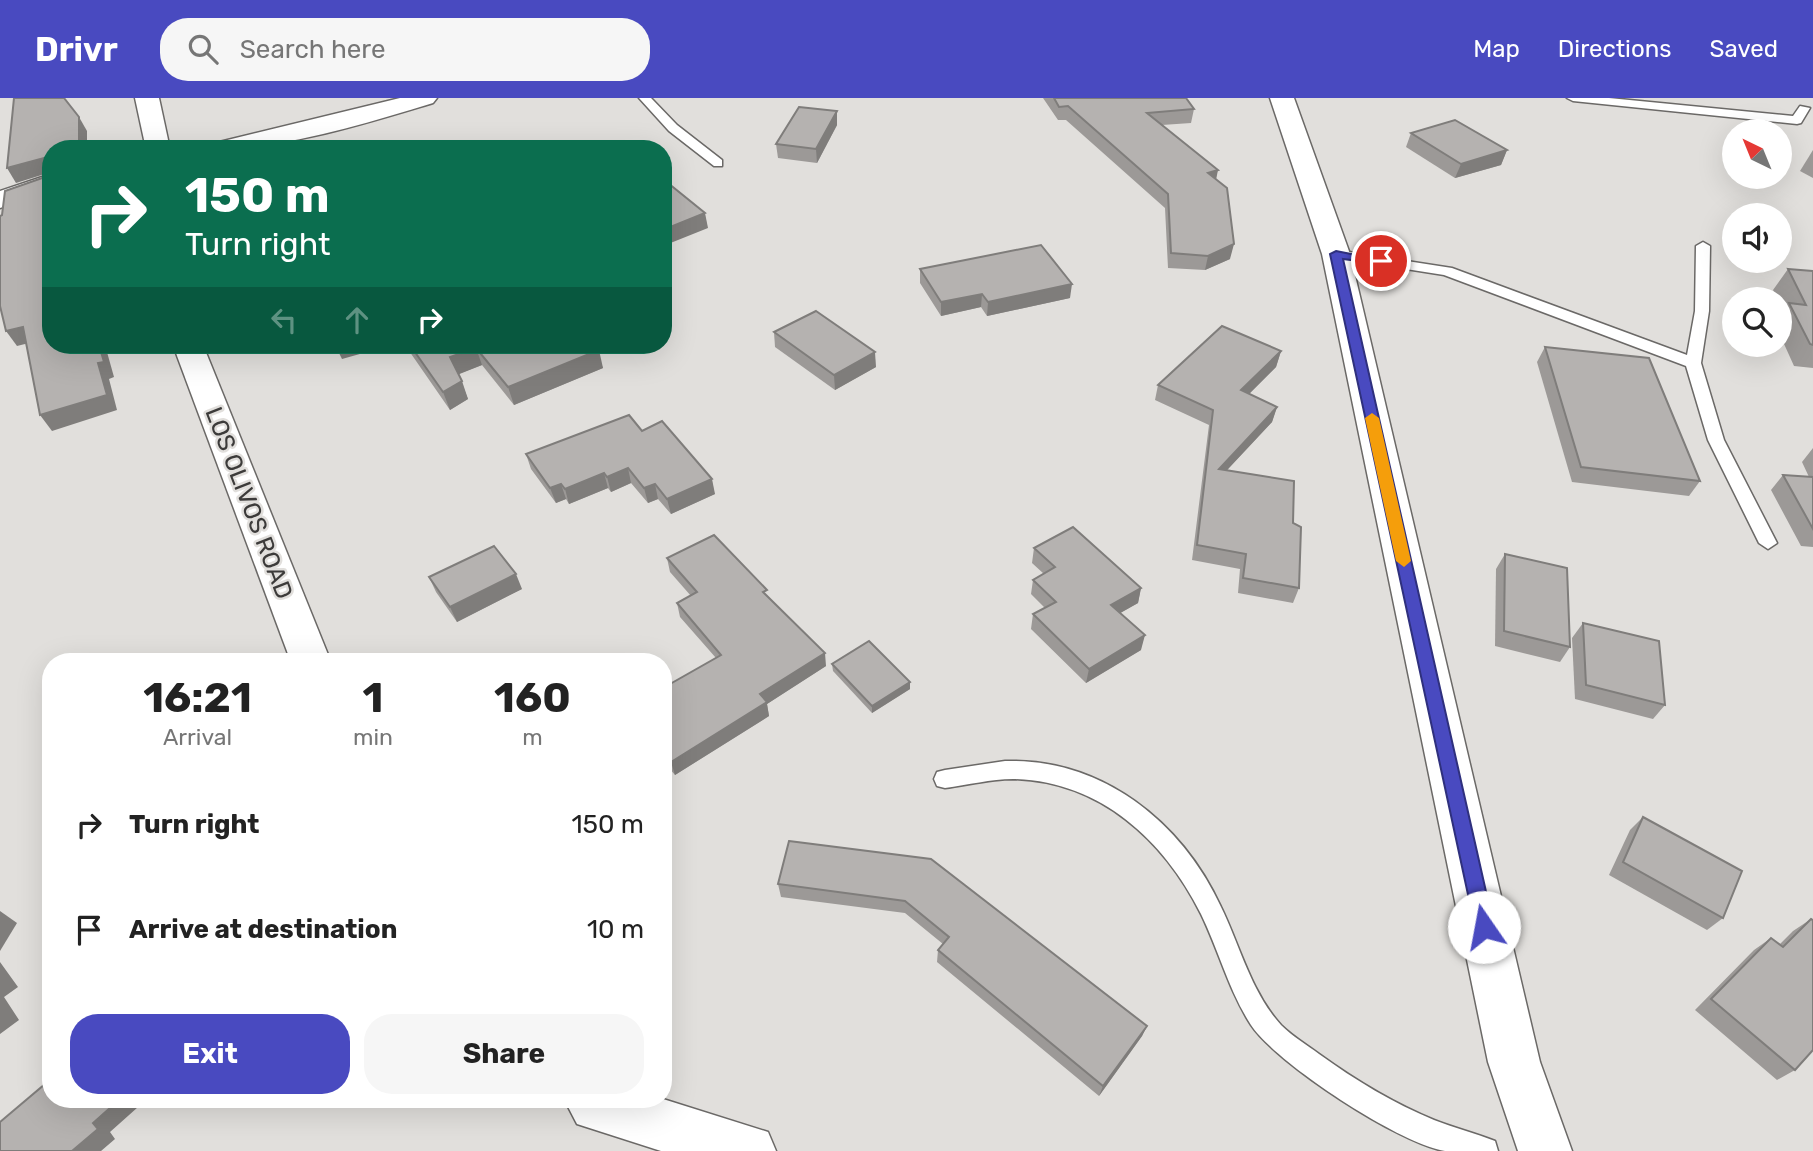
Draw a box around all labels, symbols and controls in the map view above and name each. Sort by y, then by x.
search box [160,18,650,81]
text: Drivr [35,30,118,69]
icon: search [184,30,222,68]
text: Search here [240,34,386,65]
text: Map [1473,35,1520,63]
text: Directions [1558,35,1671,63]
text: Saved [1709,35,1778,63]
north arrow [1722,119,1792,189]
map controls [1722,119,1792,357]
text: 150 m [185,166,330,224]
icon: right [70,168,161,259]
button: sound [1722,203,1792,273]
text: Turn right [185,225,330,263]
pin [1351,231,1411,291]
icon: arrive [1362,242,1400,280]
button: search [1722,287,1792,357]
icon: left [265,301,303,339]
icon: ahead [338,301,376,339]
icon: right [411,301,449,339]
street label: LOS OLIVOS ROAD [200,403,298,603]
text: 16:21 [143,673,252,723]
text: 1 [362,673,383,723]
text: 160 [494,673,571,723]
text: Arrival [163,723,232,751]
text: min [353,723,393,751]
text: m [522,723,543,751]
icon: right [70,806,108,844]
text: Turn right [129,809,259,840]
text: 150 m [571,809,644,840]
position arrow [1447,890,1521,964]
icon: arrive [70,911,108,949]
text: Arrive at destination [129,914,397,945]
text: 10 m [587,914,644,945]
button: Exit [70,1014,350,1094]
button: Share [364,1014,644,1094]

